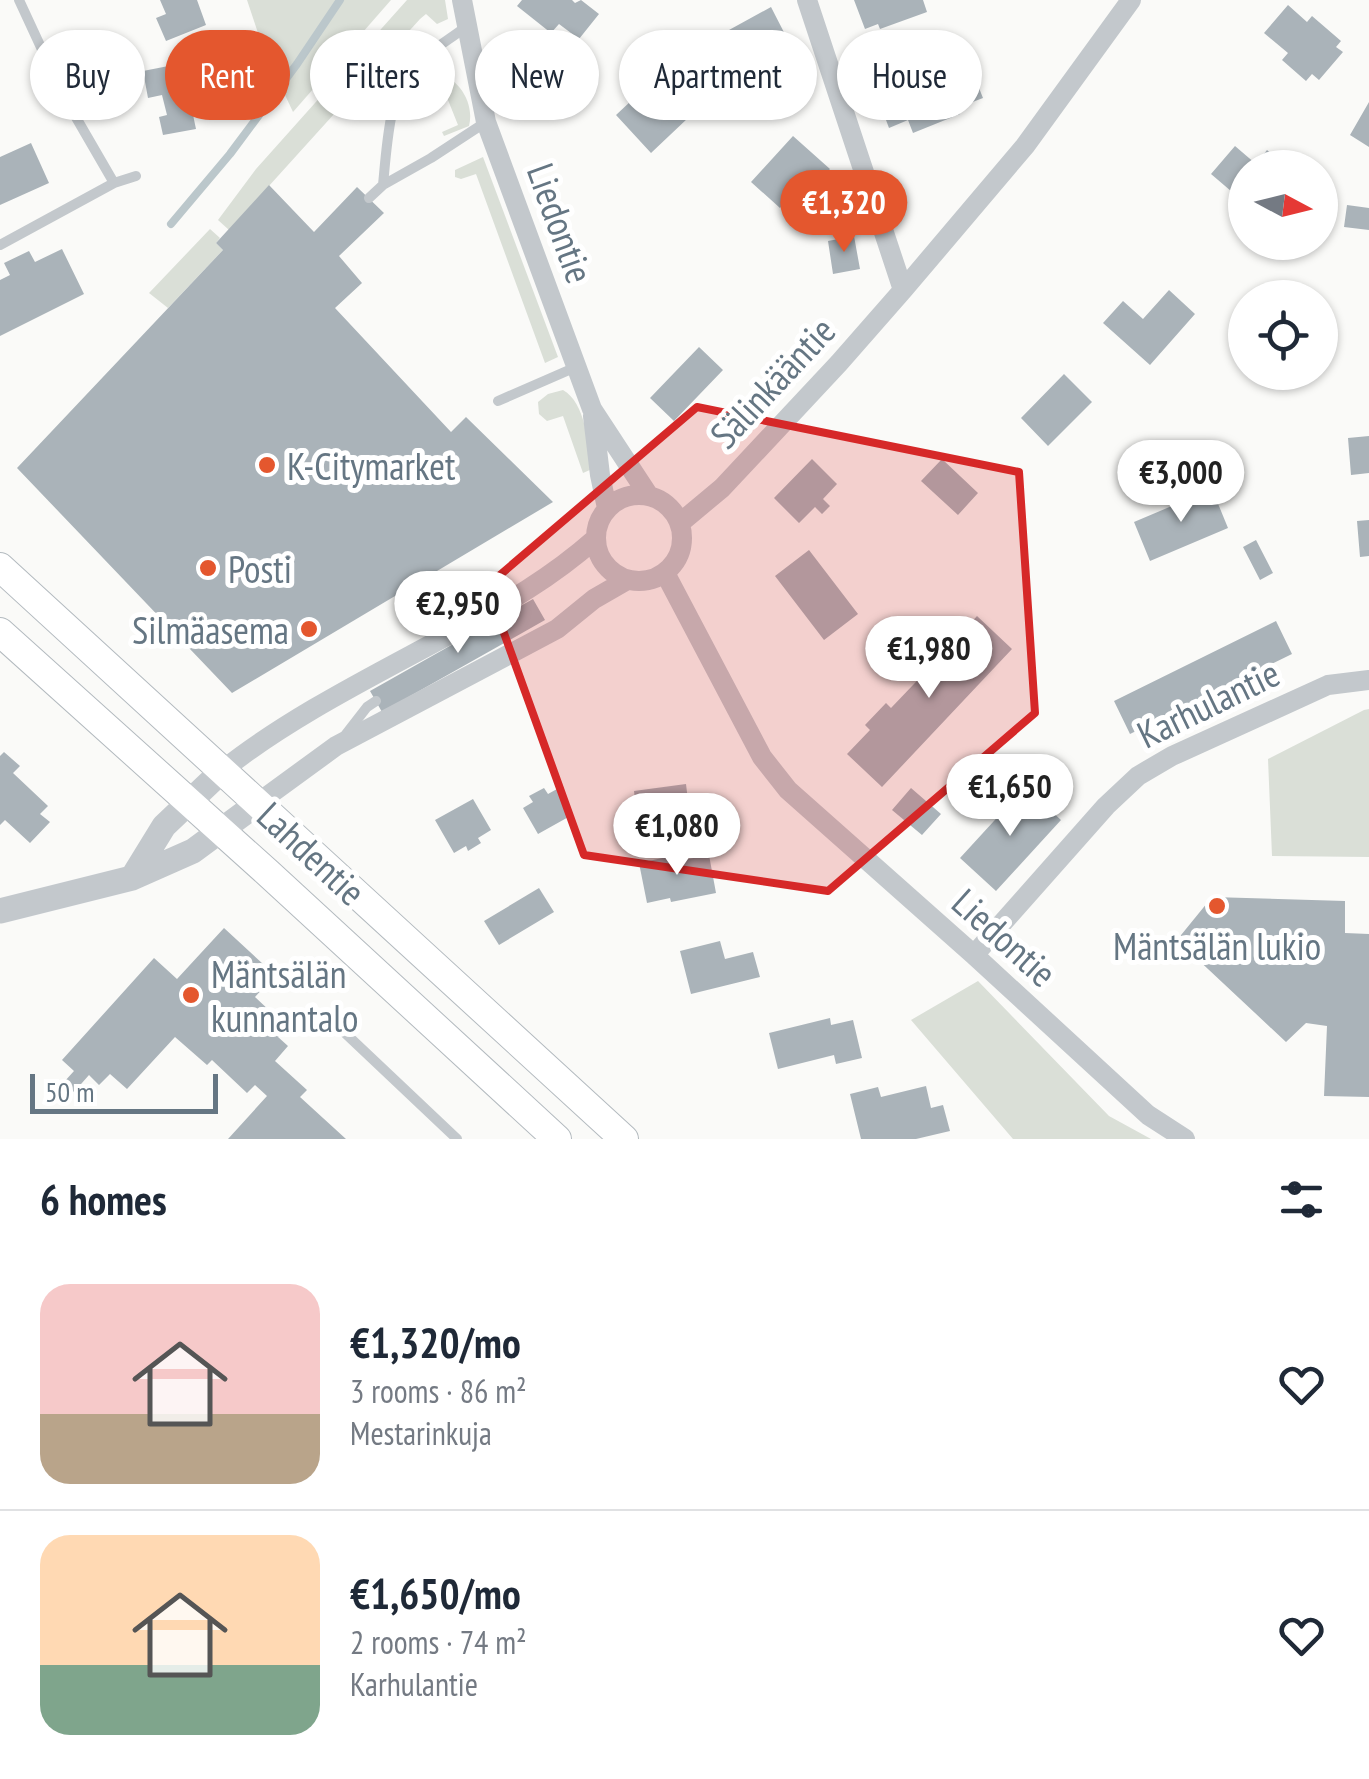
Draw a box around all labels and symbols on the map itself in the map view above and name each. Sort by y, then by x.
north arrow [1228,150,1338,260]
street label: Liedontie [517,157,605,289]
pin: €1,320 [763,170,925,255]
street label: Sälinkääntie [699,306,845,458]
pin: €3,000 [1100,440,1262,525]
place label: K-Citymarket [287,441,456,490]
marker: K-Citymarket [256,454,278,476]
place label: Posti [228,544,292,593]
marker: Posti [197,557,219,579]
pin: €2,950 [377,571,539,656]
place label: Silmäasema [132,605,289,654]
pin: €1,980 [848,616,1010,701]
marker: Silmäasema [298,618,320,640]
street label: Karhulantie [1129,648,1287,758]
pin: €1,650 [929,754,1091,839]
street label: Lahdentie [248,791,376,915]
pin: €1,080 [596,793,758,878]
street label: Liedontie [943,877,1067,997]
marker: Mäntsälän lukio [1206,895,1228,917]
place label: Mäntsälän lukio [1113,921,1321,970]
place label: Mäntsälän kunnantalo [211,949,358,1042]
marker: Mäntsälän kunnantalo [180,984,202,1006]
scale bar [30,1069,218,1114]

